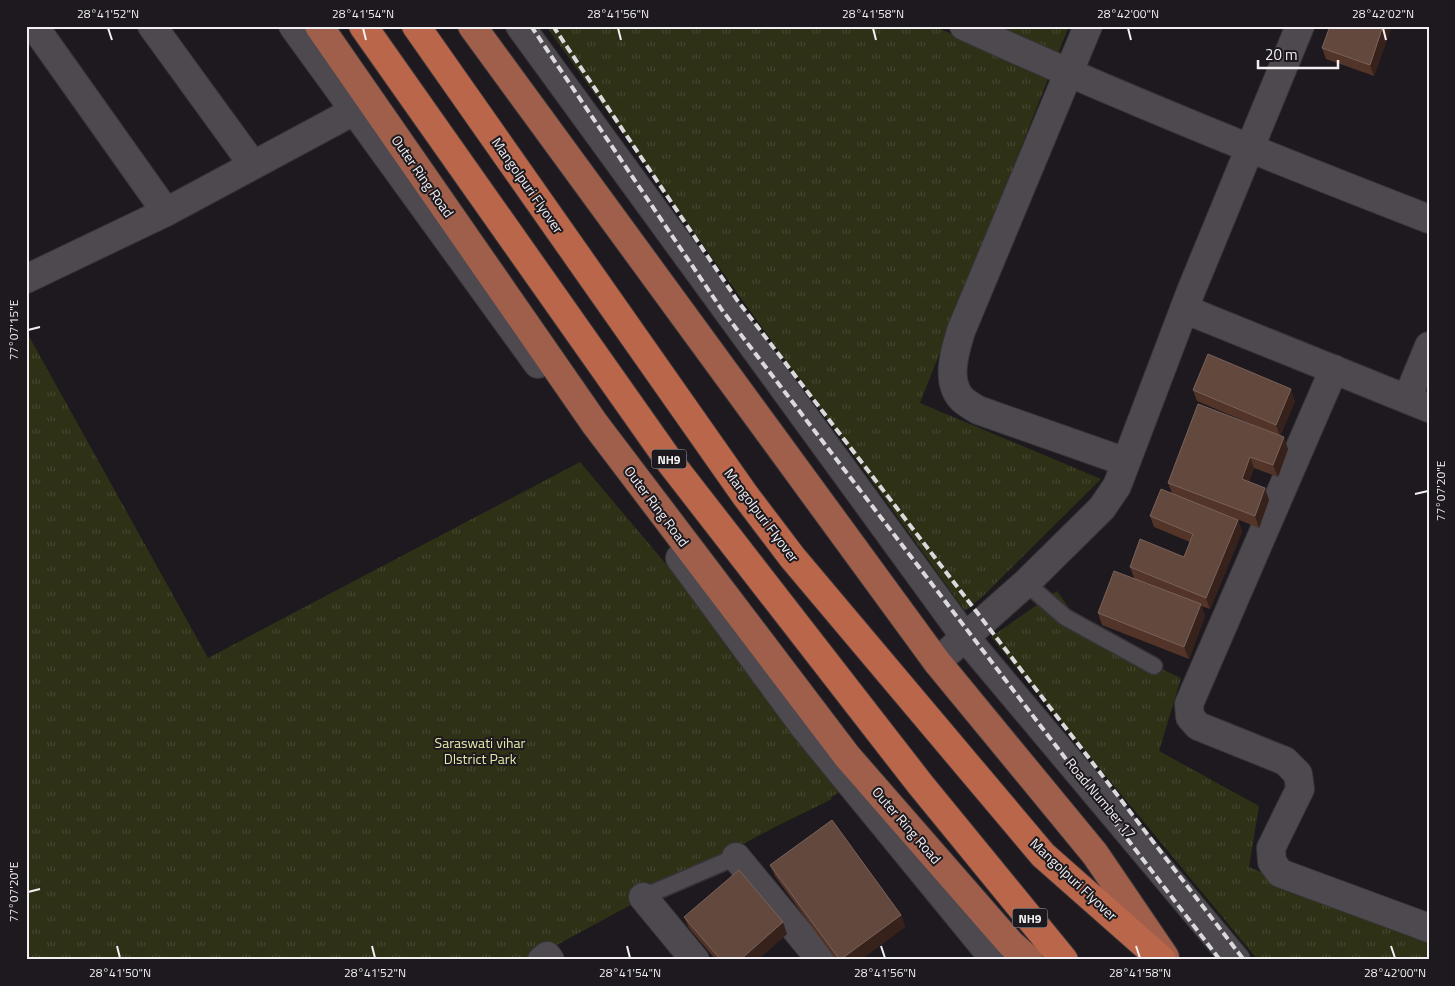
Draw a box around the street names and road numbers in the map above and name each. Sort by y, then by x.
street label: Outer Ring Road [387,130,459,222]
street label: Mangolpuri Flyover [487,133,569,237]
road number: NH9 [652,449,686,468]
street label: Outer Ring Road [620,461,694,551]
street label: Mangolpuri Flyover [720,464,804,567]
street label: Road Number 17 [1061,753,1141,843]
street label: Outer Ring Road [867,782,947,868]
street label: Mangolpuri Flyover [1026,833,1123,925]
road number: NH9 [1012,908,1048,928]

